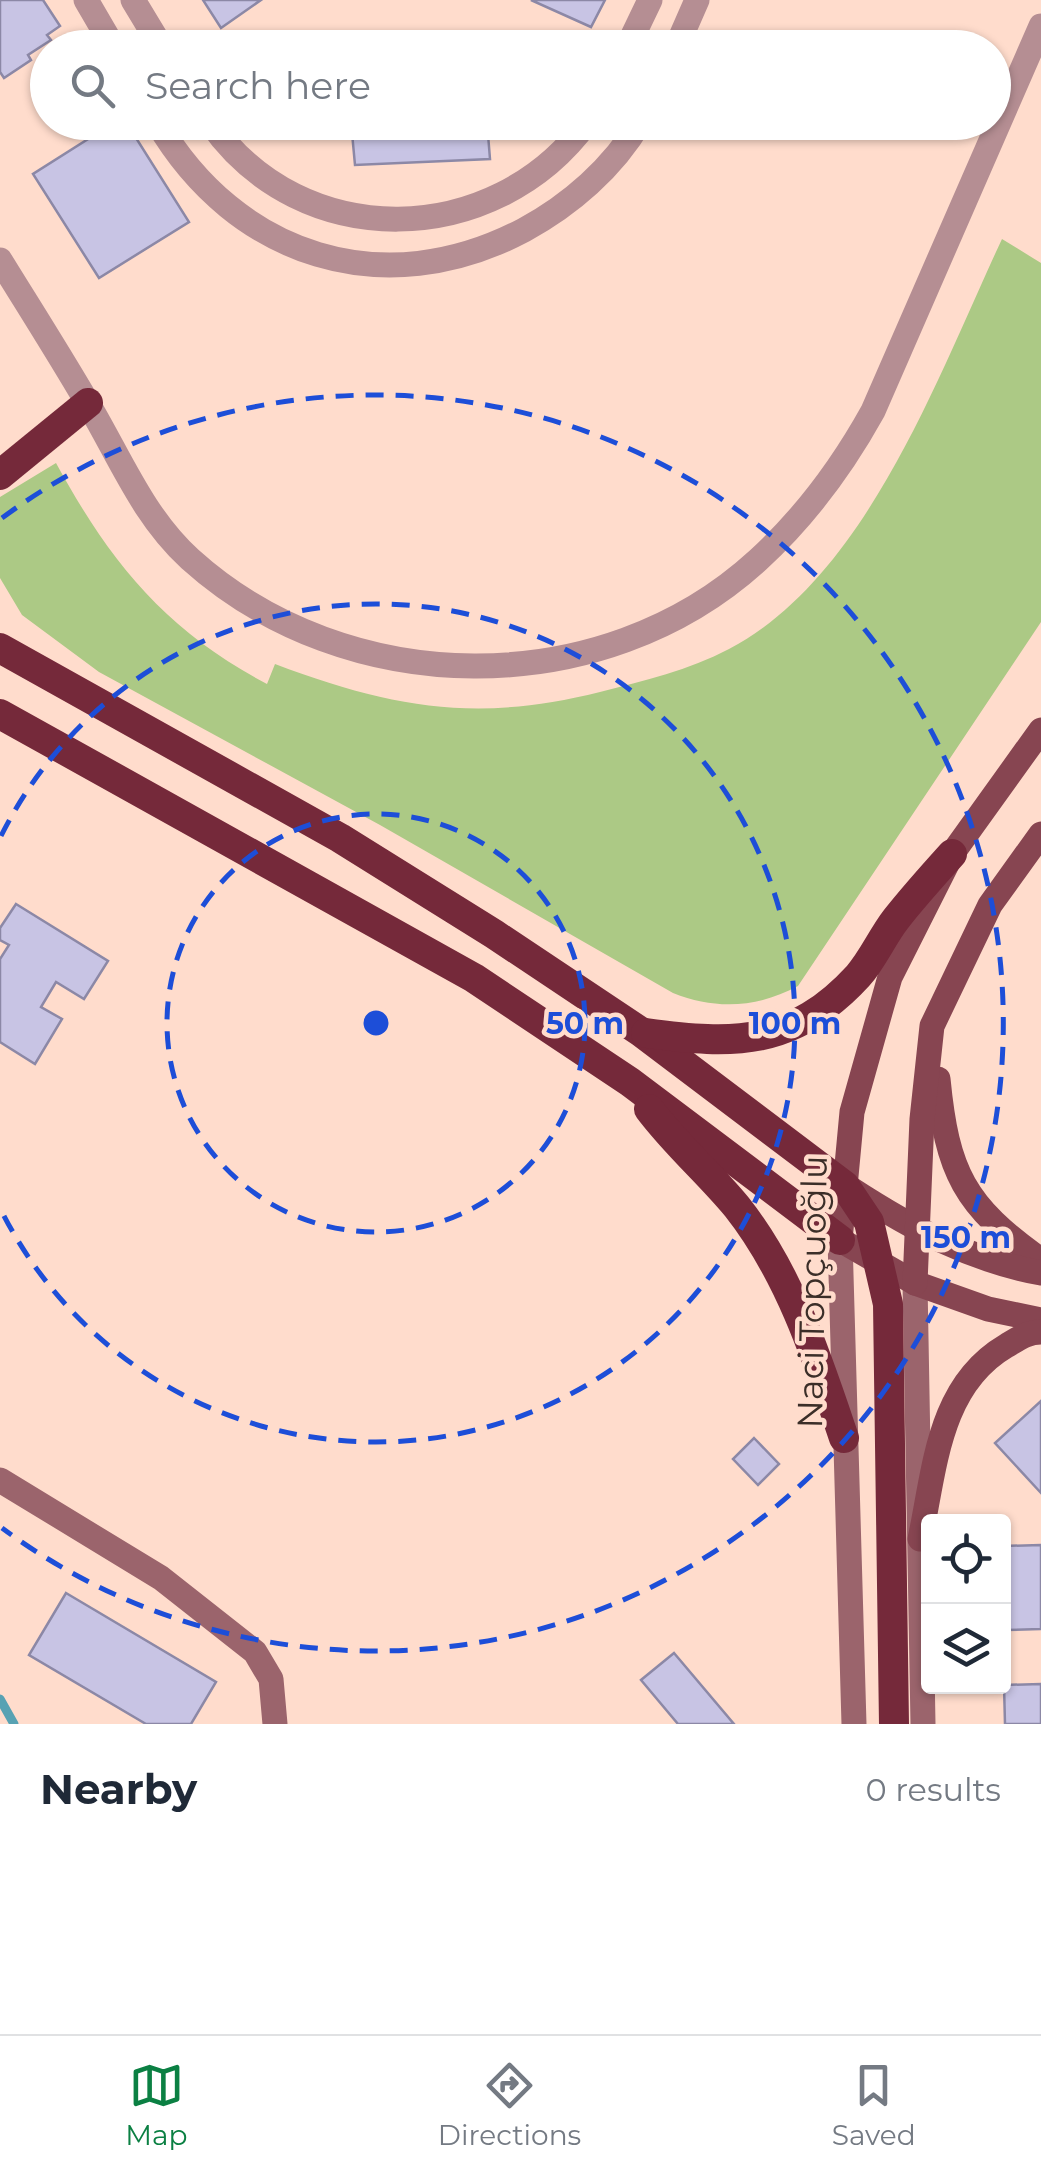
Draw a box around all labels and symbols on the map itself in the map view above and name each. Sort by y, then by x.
centre of rings [358,1005,394,1041]
text: 50 m [546,1005,624,1042]
text: 100 m [749,1005,841,1042]
street label: Naci Topçuoğlu [788,1155,836,1429]
text: 150 m [921,1219,1011,1256]

